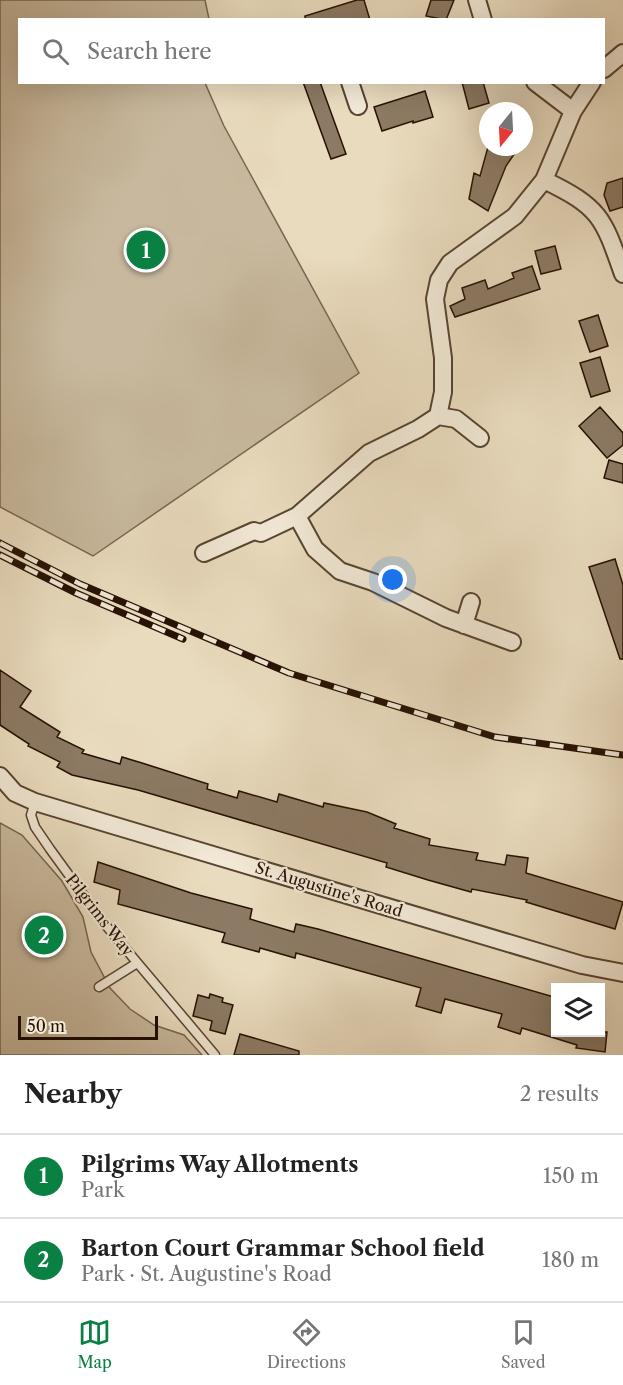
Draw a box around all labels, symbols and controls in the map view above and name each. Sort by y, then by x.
search box [18,18,605,84]
icon: search [39,35,72,68]
text: Search here [87,38,212,65]
north arrow [479,102,533,156]
pin: 1 [126,228,166,272]
your location [378,565,407,594]
street label: St. Augustine's Road [253,857,405,921]
street label: Pilgrims Way [62,870,139,961]
pin: 2 [24,912,63,958]
map controls [551,983,605,1037]
button: layers [551,983,605,1037]
scale bar [18,1013,158,1040]
text: 50 m [27,1016,65,1036]
text: Nearby [24,1078,122,1110]
text: 2 results [520,1082,599,1106]
text: Pilgrims Way Allotments [81,1151,359,1178]
text: 1 [39,1164,48,1188]
text: 150 m [543,1164,599,1188]
text: Park [81,1178,124,1202]
text: Barton Court Grammar School field [81,1235,485,1262]
text: 2 [38,1248,49,1272]
text: 180 m [542,1248,599,1272]
text: Park · St. Augustine's Road [81,1262,332,1286]
tab: Map [78,1316,112,1372]
tab: Directions [267,1316,346,1372]
tab: Saved [501,1316,545,1372]

